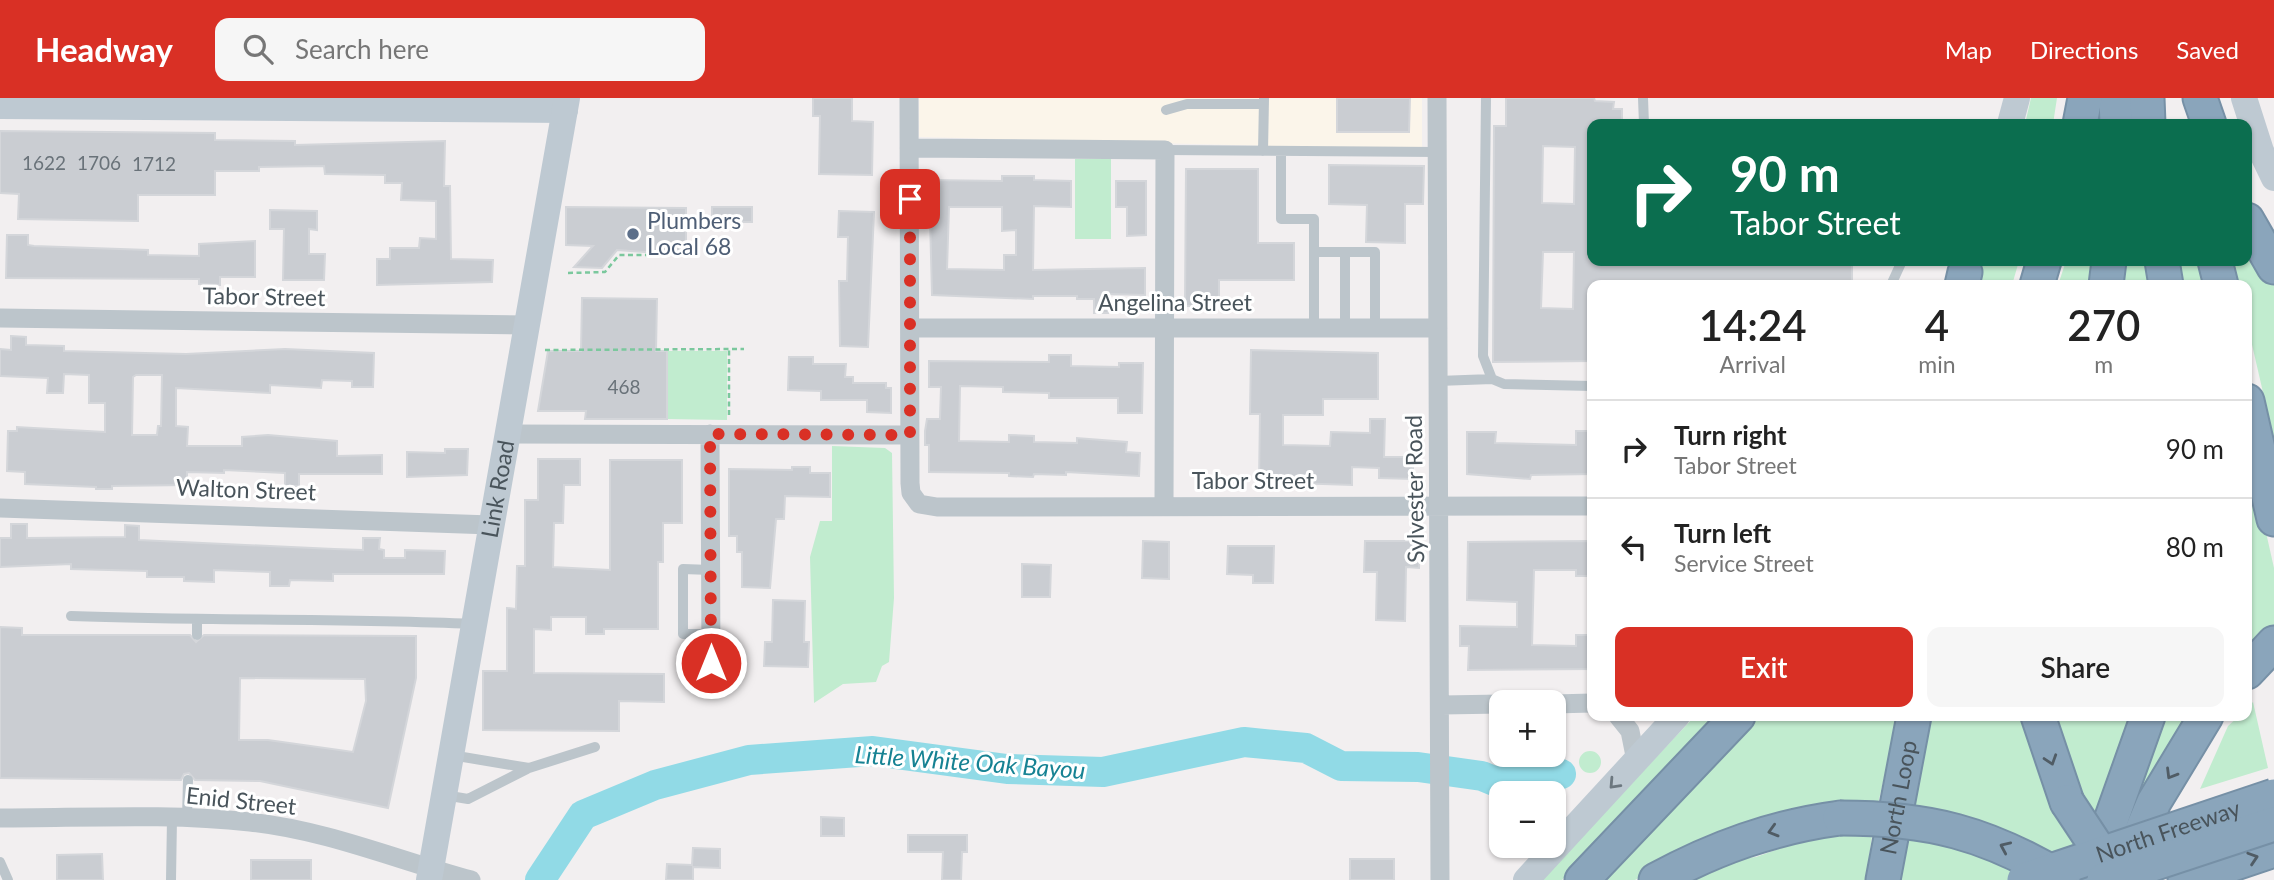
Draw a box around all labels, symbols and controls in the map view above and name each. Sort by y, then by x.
search box [215,18,705,81]
text: Headway [35,29,173,69]
icon: search [239,30,277,68]
text: Search here [295,33,429,65]
text: Map [1945,35,1992,64]
text: Directions [2030,35,2138,64]
text: Saved [2176,35,2239,64]
text: 90 m [1730,144,1840,202]
icon: right [1615,147,1706,238]
house number: 1622 [22,151,66,174]
house number: 1706 [77,151,121,174]
house number: 1712 [132,152,176,175]
pin [880,169,940,229]
icon: arrive [891,180,929,218]
text: Tabor Street [1730,203,1901,242]
place label: Plumbers Local 68 [647,206,741,260]
marker: Plumbers Local 68 [625,226,641,242]
street label: Tabor Street [202,281,326,311]
street label: Angelina Street [1098,288,1253,316]
text: 14:24 [1699,300,1807,350]
text: 4 [1925,300,1949,350]
text: 270 [2067,300,2140,350]
text: Arrival [1720,350,1786,378]
text: min [1918,350,1956,378]
text: m [2094,350,2113,378]
house number: 468 [607,375,641,398]
street label: Sylvester Road [1399,415,1429,563]
text: Turn right [1674,419,1787,451]
icon: right [1615,430,1653,468]
text: 90 m [2166,433,2224,465]
street label: Link Road [475,438,519,540]
text: Tabor Street [1674,451,1797,479]
street label: Tabor Street [1192,466,1315,494]
street label: Walton Street [176,473,317,505]
text: Turn left [1674,517,1771,549]
icon: left [1615,528,1653,566]
text: 80 m [2166,531,2224,563]
text: Service Street [1674,549,1814,577]
position arrow [674,626,748,700]
button: Exit [1615,627,1913,707]
button: Share [1927,627,2224,707]
map controls [1489,690,1566,858]
button: + [1489,690,1566,767]
street label: North Loop [1873,738,1922,857]
water label: Little White Oak Bayou [854,739,1086,784]
one-way arrow [2042,753,2057,765]
one-way arrow [2166,766,2179,779]
one-way arrow [1610,776,1623,789]
street label: Enid Street [185,780,298,820]
button: − [1489,781,1566,858]
street label: North Freeway [2092,793,2244,868]
one-way arrow [1767,822,1779,837]
one-way arrow [2000,841,2012,855]
one-way arrow [2246,851,2258,866]

